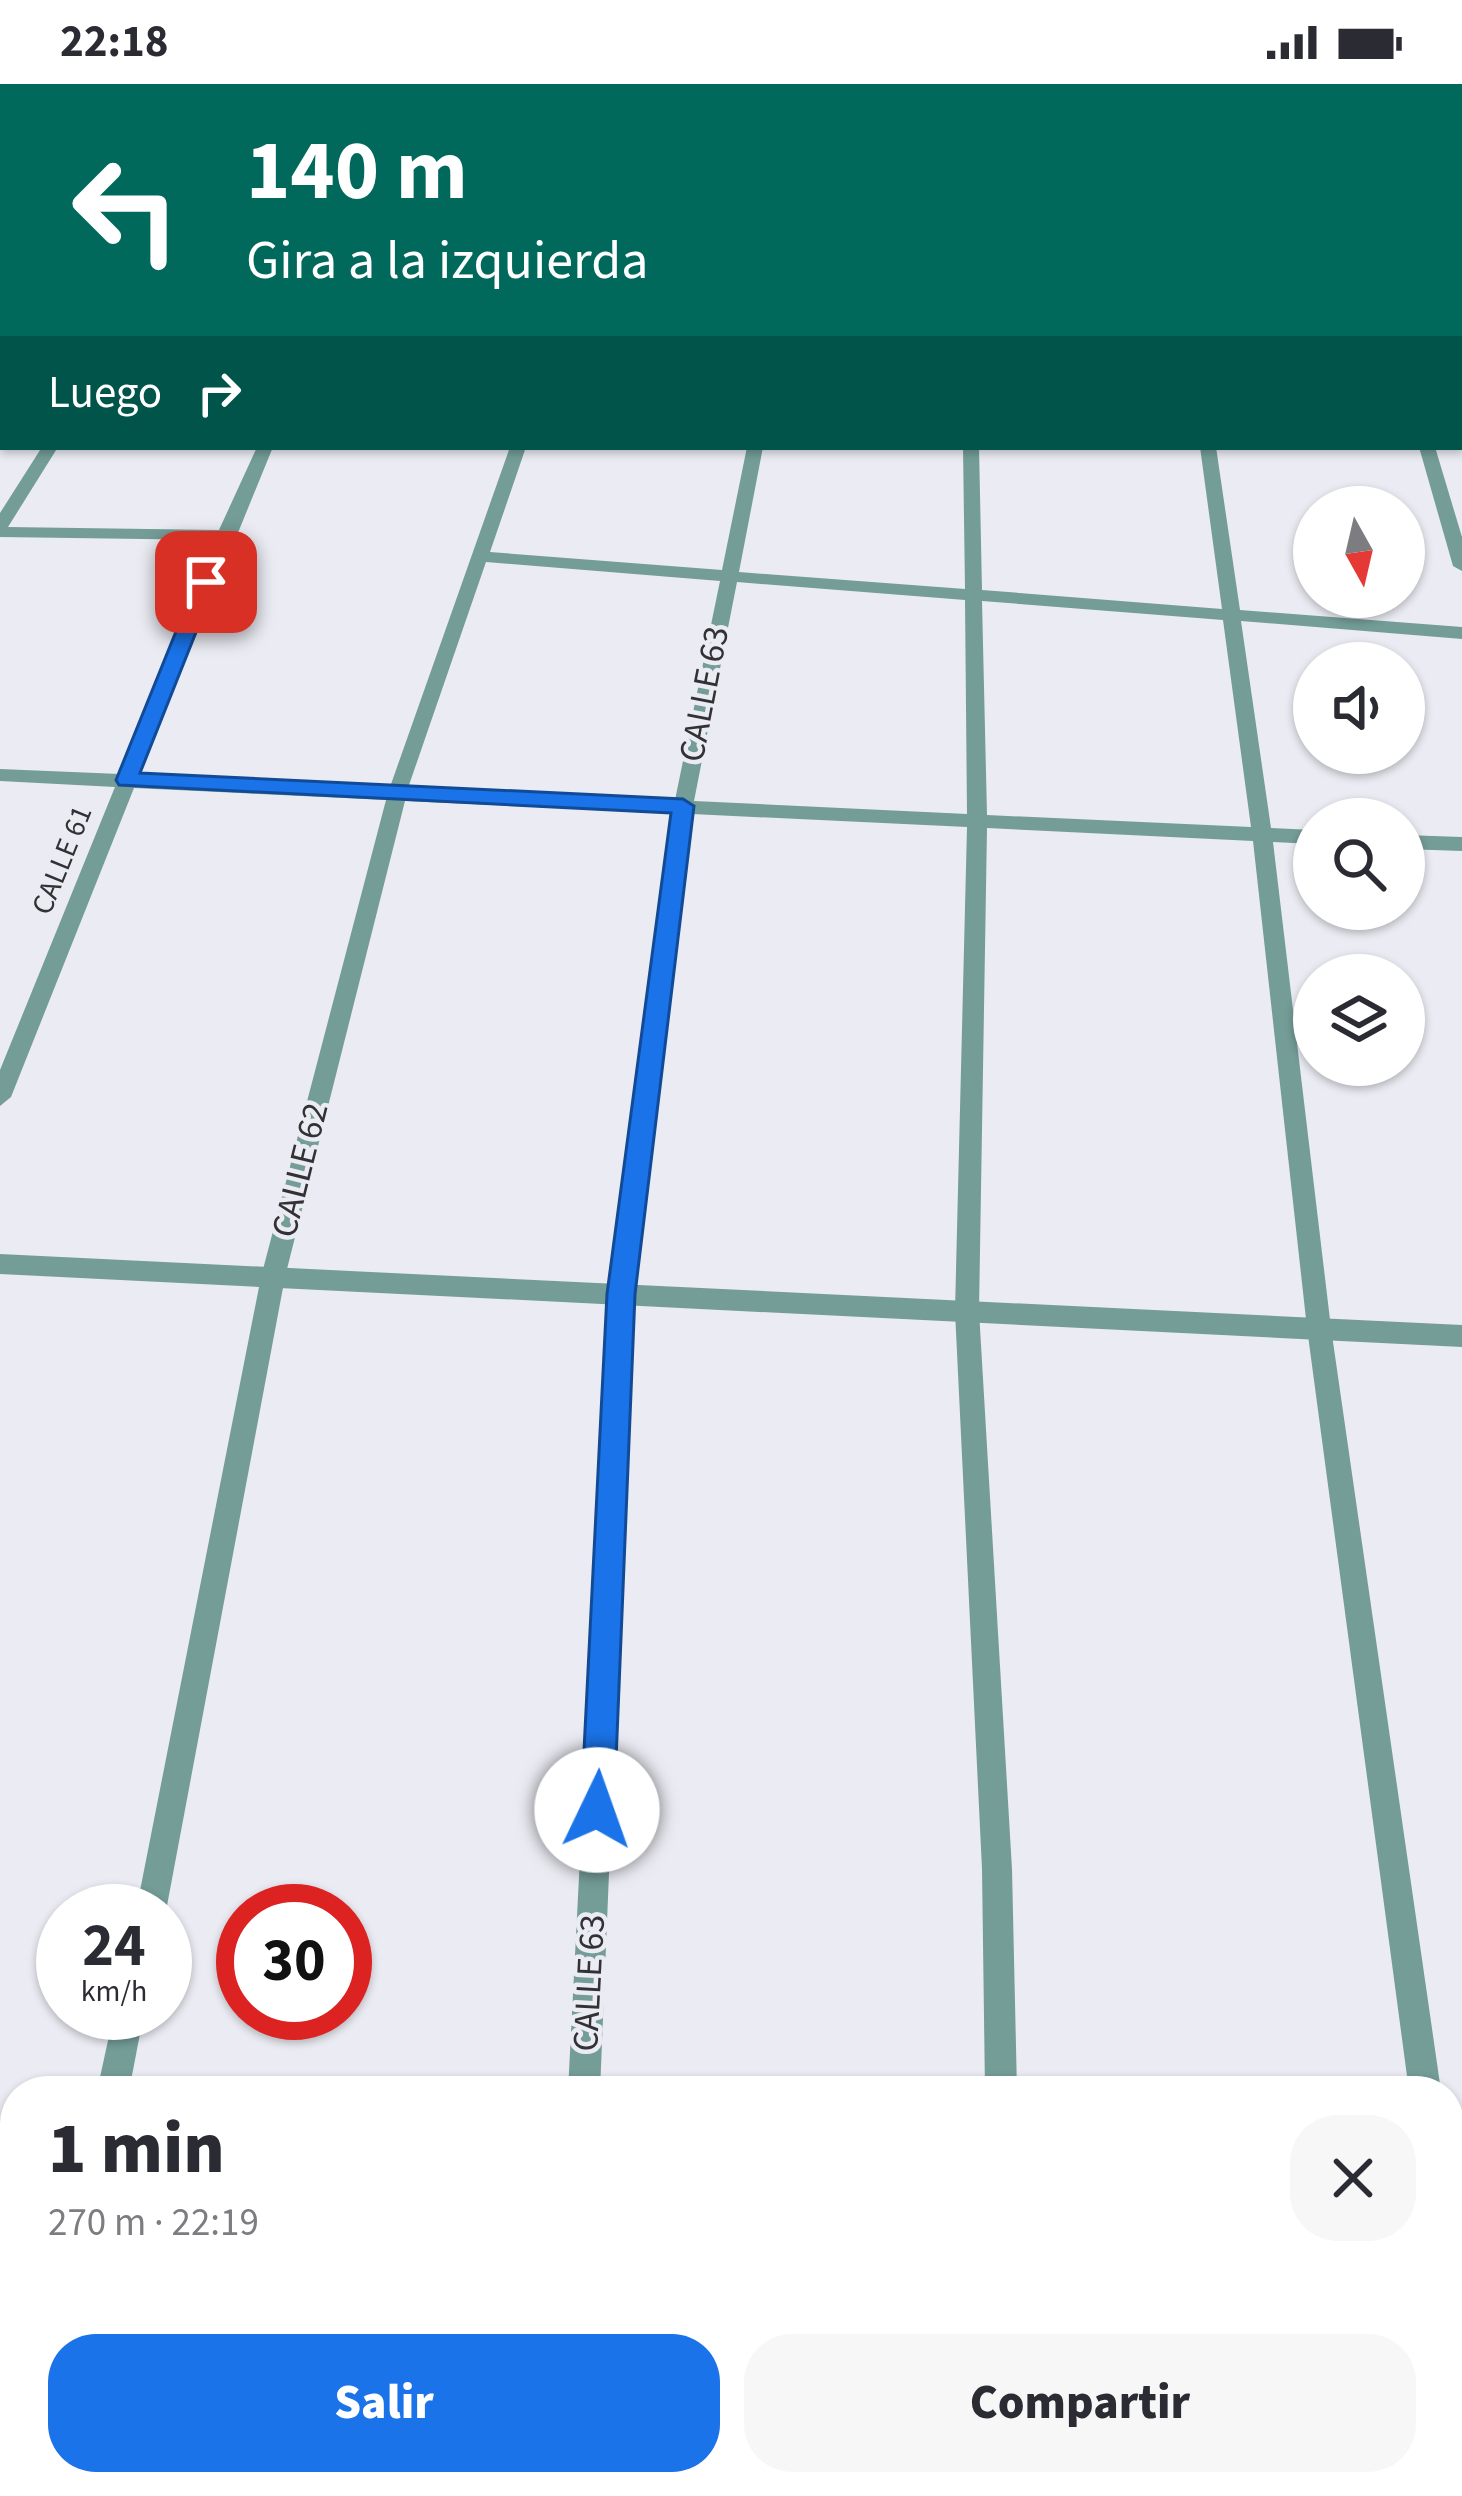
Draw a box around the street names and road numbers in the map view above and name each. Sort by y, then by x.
street label: CALLE 63 [666,622,742,766]
street label: CALLE 61 [21,799,103,921]
street label: CALLE 62 [259,1097,341,1243]
street label: CALLE 63 [560,1913,618,2053]

